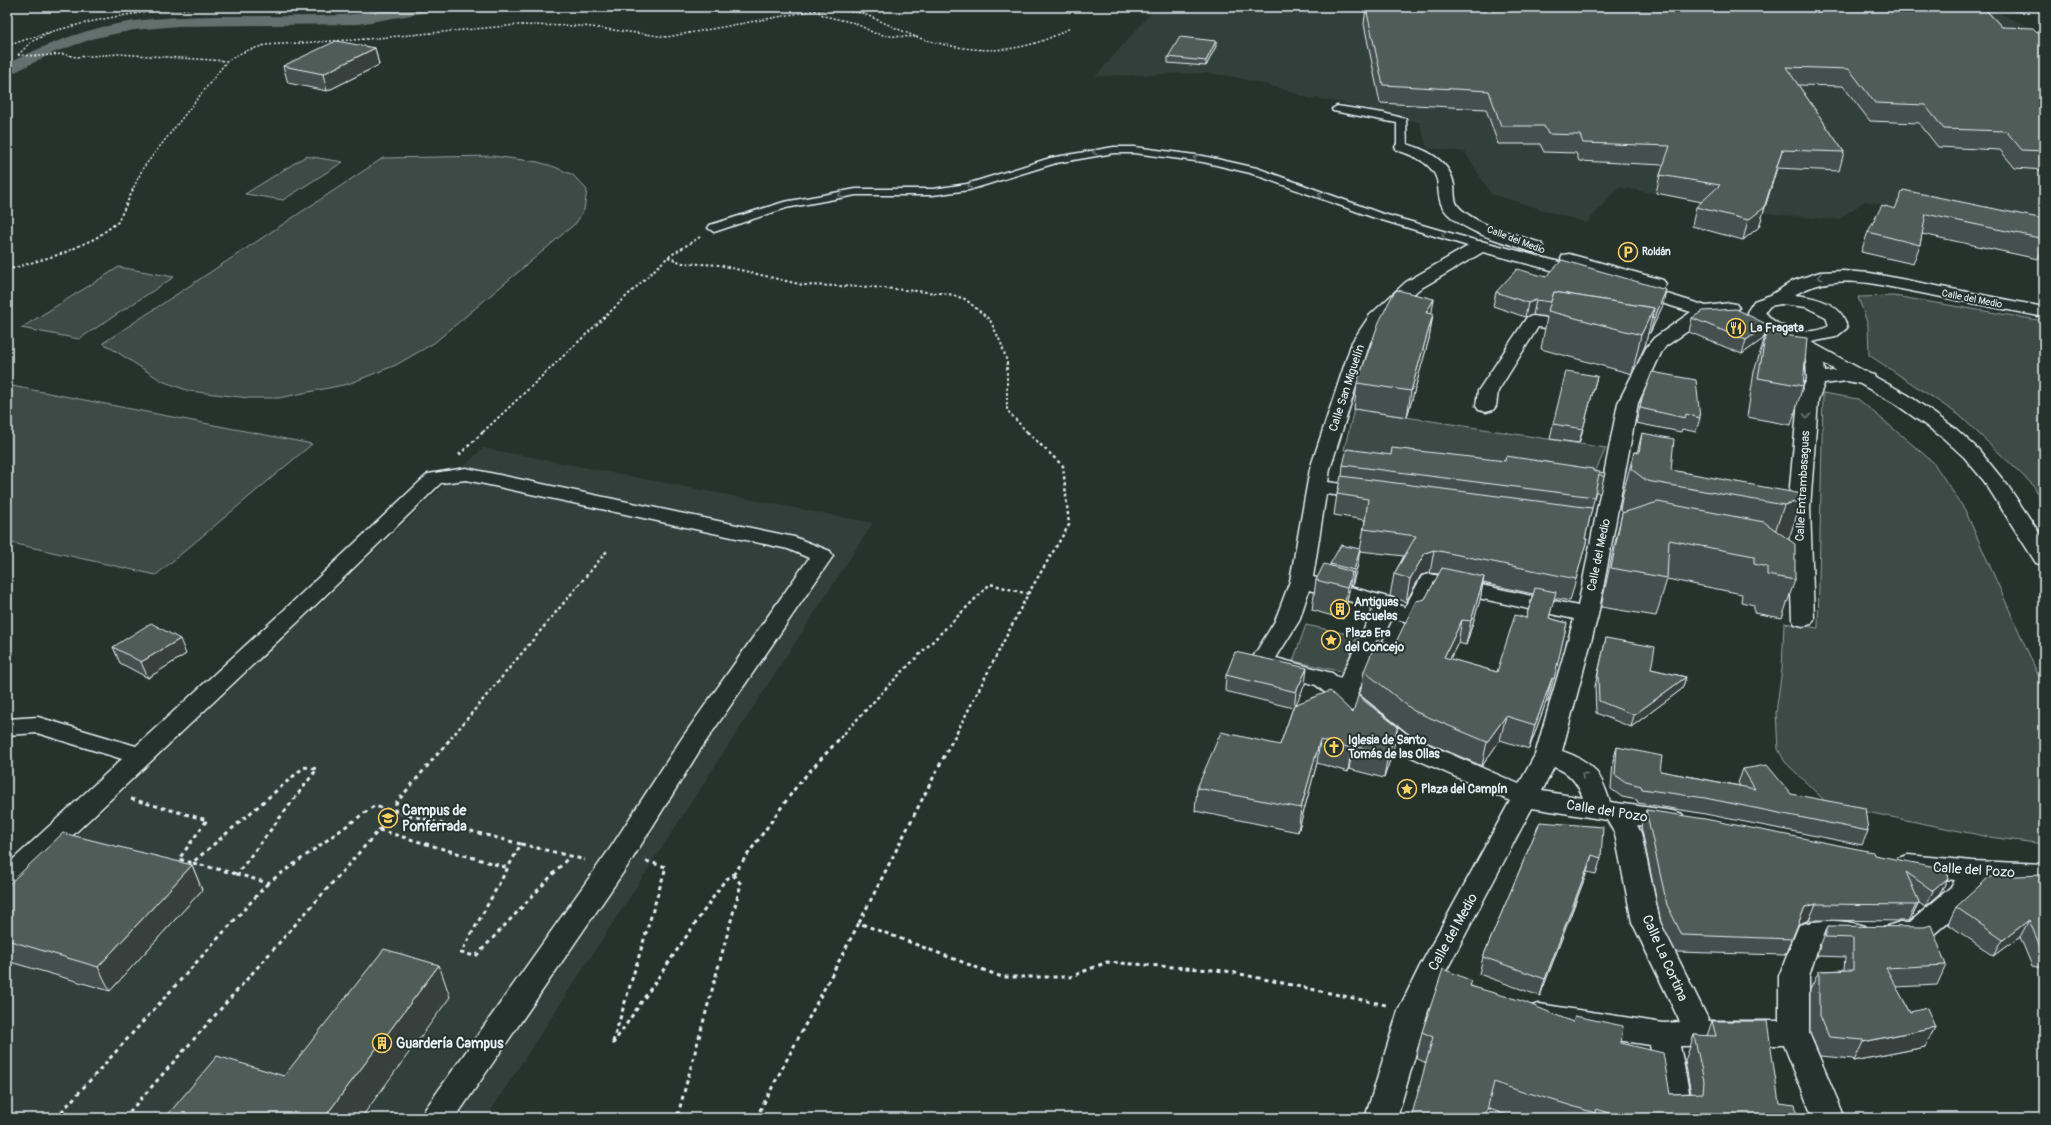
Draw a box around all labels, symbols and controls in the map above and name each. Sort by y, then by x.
one-way arrow [1092,147,1098,156]
one-way arrow [1193,154,1199,163]
one-way arrow [967,182,973,190]
one-way arrow [838,190,844,198]
one-way arrow [1317,191,1324,199]
street label: Calle del Medio [1485,223,1547,257]
one-way arrow [1441,231,1448,240]
parking icon: Roldán [1617,241,1639,263]
place label: Roldán [1642,246,1671,258]
one-way arrow [1817,272,1824,281]
street label: Calle del Medio [1941,287,2004,311]
restaurant icon: La Fragata [1725,317,1747,339]
place label: La Fragata [1750,321,1804,336]
street label: Calle San Miguelín [1326,342,1368,433]
one-way arrow [1803,413,1812,419]
street label: Calle Entrambasaguas [1793,430,1813,542]
street label: Calle del Medio [1584,517,1614,593]
place label: Antiguas Escuelas [1354,595,1399,624]
building icon: Antiguas Escuelas [1329,598,1351,620]
place label: Plaza Era del Concejo [1345,626,1405,655]
place icon: Plaza Era del Concejo [1320,629,1342,651]
place label: Iglesia de Santo Tomás de las Ollas [1347,733,1440,762]
church icon: Iglesia de Santo Tomás de las Ollas [1323,736,1345,758]
one-way arrow [1581,773,1589,780]
place icon: Plaza del Campín [1396,778,1418,800]
place label: Plaza del Campín [1421,782,1508,797]
street label: Calle del Pozo [1565,796,1649,826]
place label: Campus de Ponferrada [402,802,468,835]
school or university icon: Campus de Ponferrada [377,807,399,829]
street label: Calle del Pozo [1932,859,2016,881]
street label: Calle del Medio [1425,890,1481,974]
street label: Calle La Cortina [1638,912,1692,1004]
building icon: Guardería Campus [371,1032,393,1054]
place label: Guardería Campus [396,1035,504,1052]

